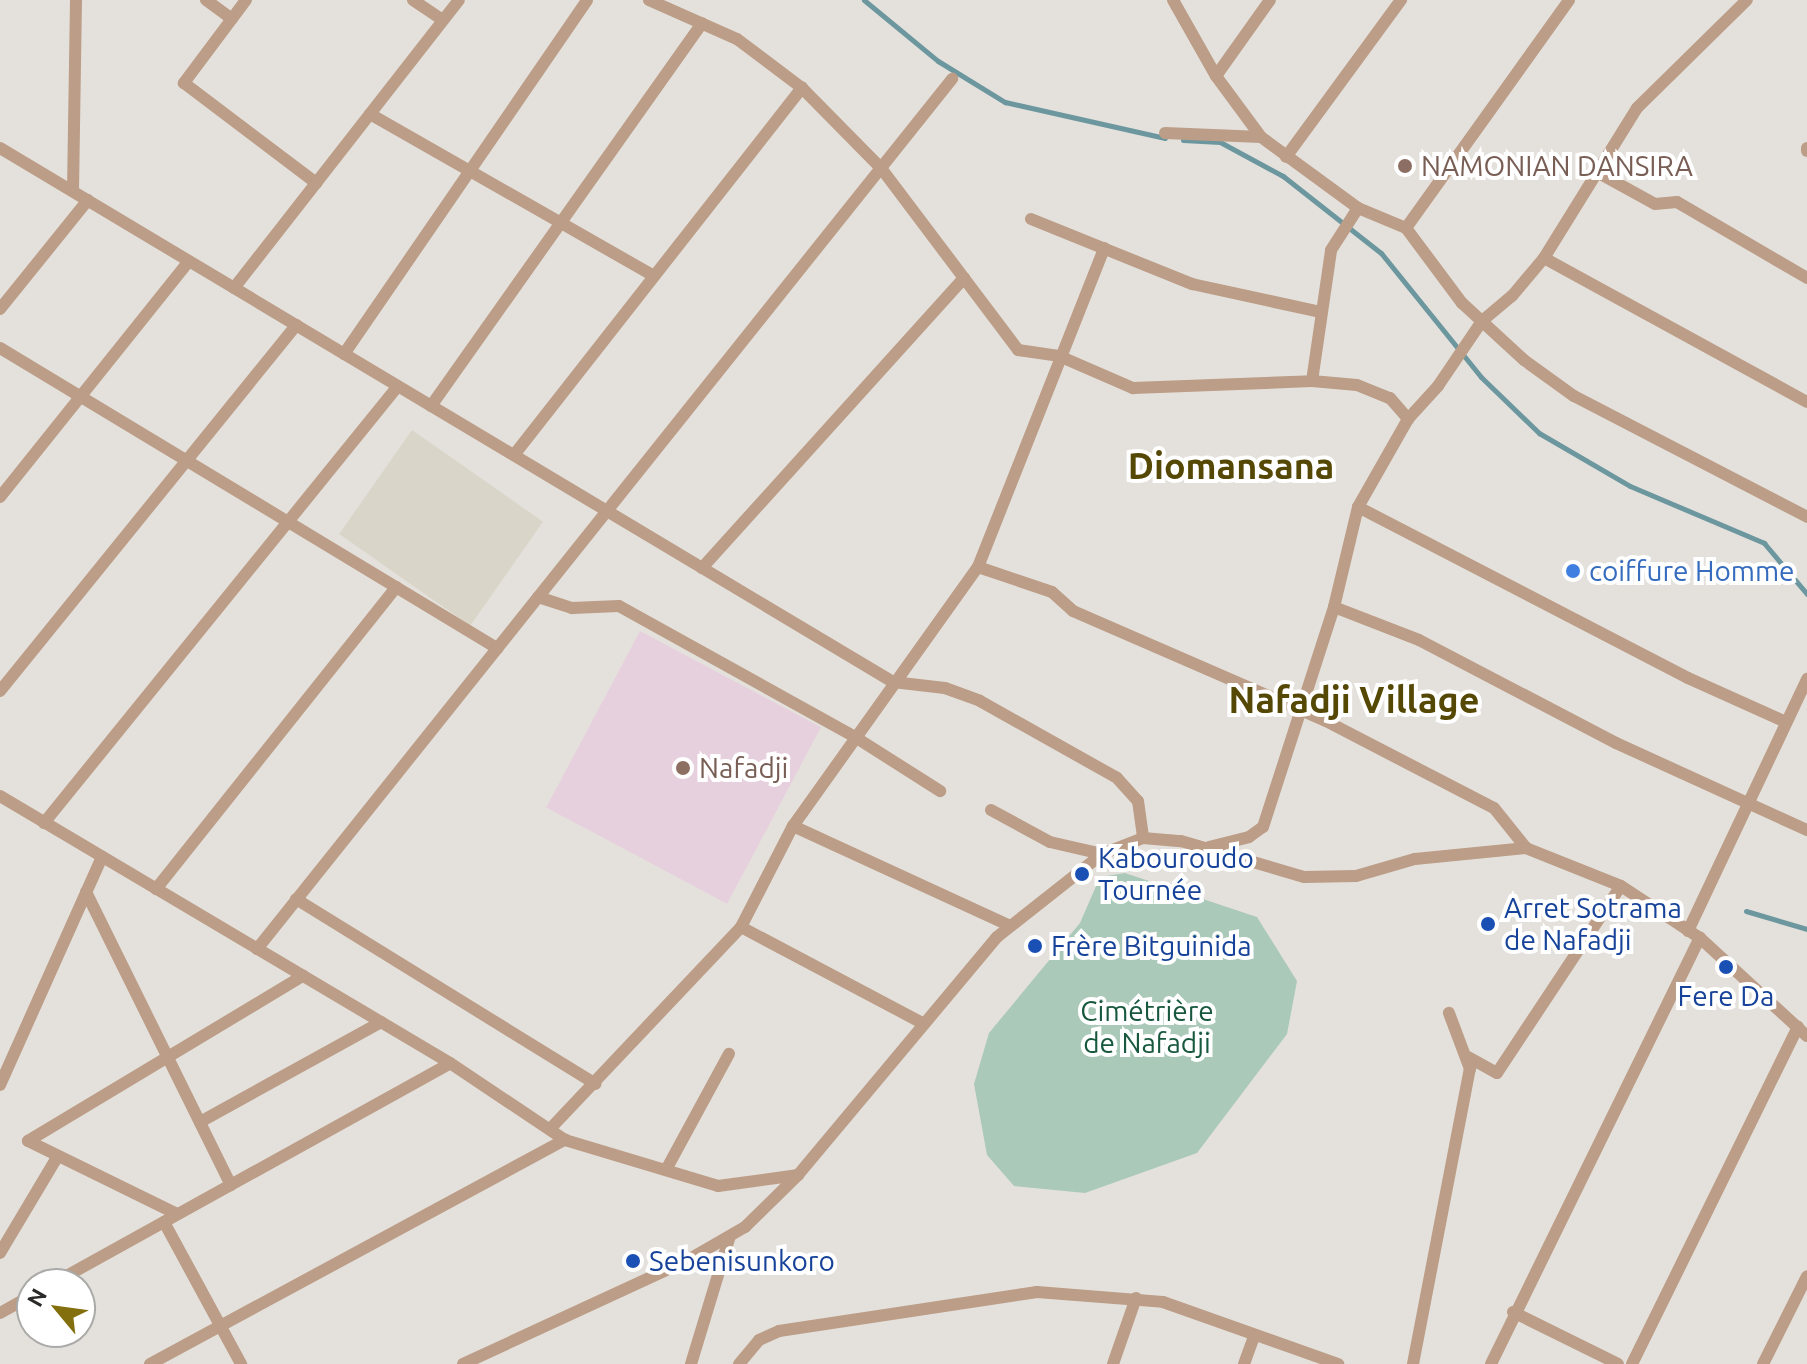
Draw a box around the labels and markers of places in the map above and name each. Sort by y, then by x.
place label: NAMONIAN DANSIRA [1421,149,1693,183]
marker: NAMONIAN DANSIRA [1396,157,1414,175]
place label: coiffure Homme [1589,554,1795,588]
marker: coiffure Homme [1564,562,1582,580]
place label: Nafadji [699,751,788,785]
marker: Nafadji [674,759,692,777]
place label: Kabouroudo Tournée [1098,841,1254,907]
marker: Kabouroudo Tournée [1073,865,1091,883]
place label: Arret Sotrama de Nafadji [1504,891,1682,957]
marker: Arret Sotrama de Nafadji [1479,915,1497,933]
place label: Frère Bitguinida [1051,929,1252,963]
marker: Frère Bitguinida [1026,937,1044,955]
marker: Fere Da [1717,958,1735,976]
place label: Fere Da [1678,979,1774,1013]
place label: Sebenisunkoro [649,1244,835,1278]
marker: Sebenisunkoro [624,1252,642,1270]

